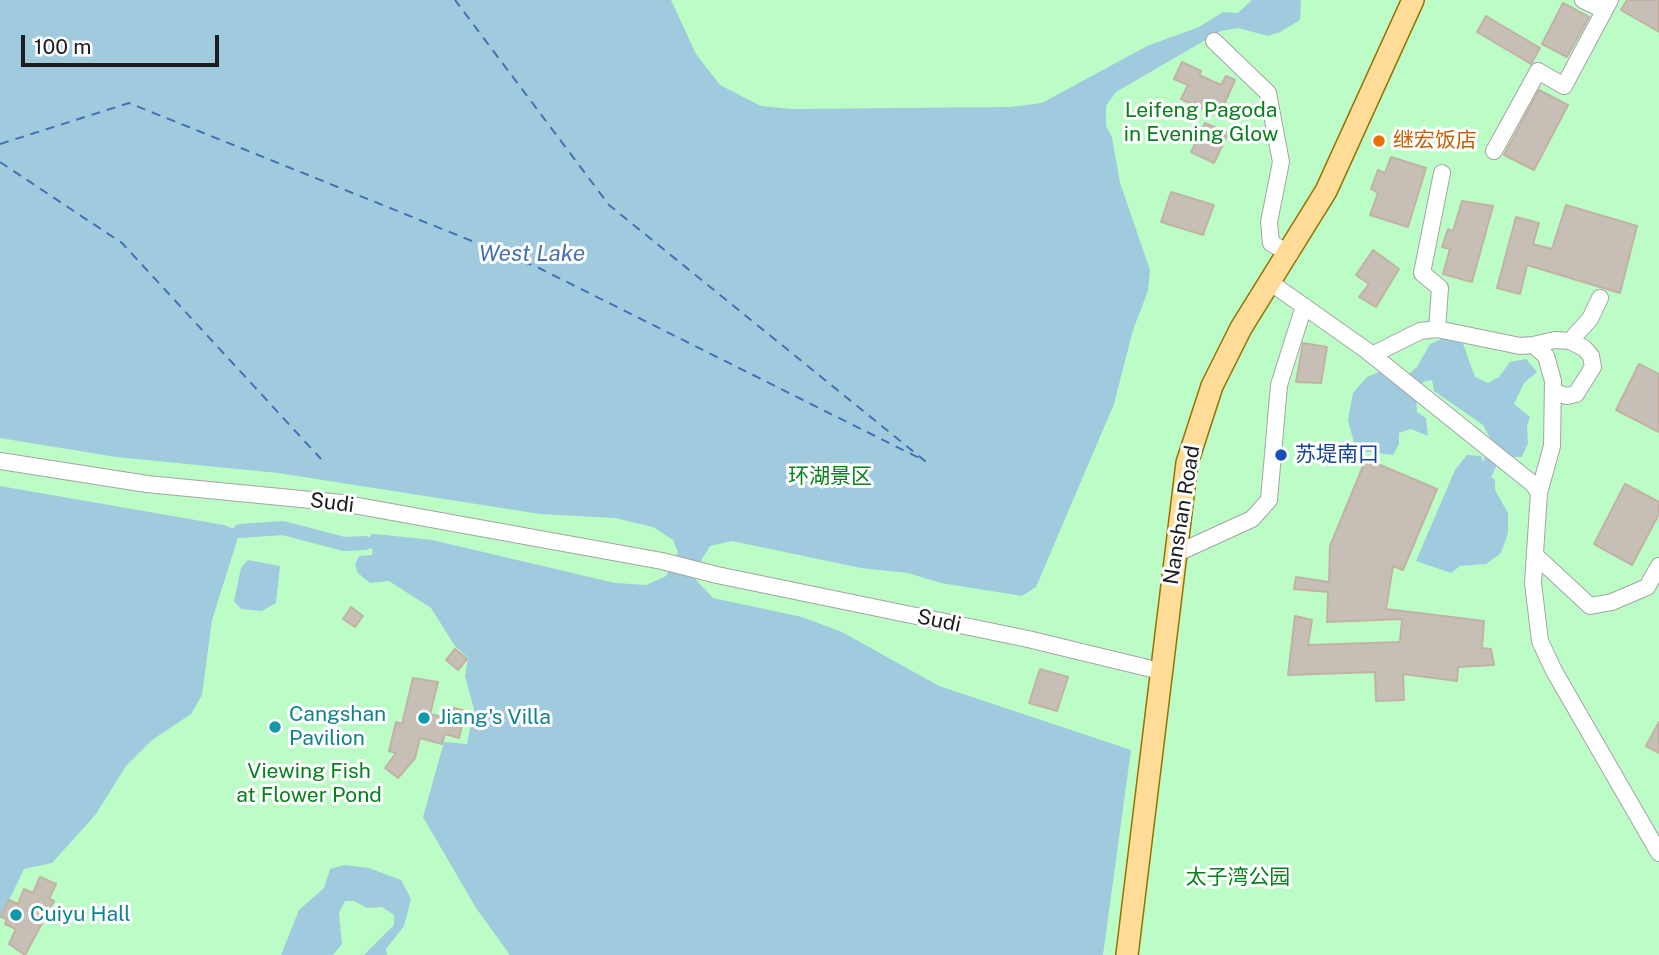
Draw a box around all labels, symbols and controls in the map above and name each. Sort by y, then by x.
scale bar [24,21,222,65]
text: 100 m [34,34,91,59]
park label: Leifeng Pagoda in Evening Glow [1124,98,1278,148]
place label: 继宏饭店 [1393,128,1477,154]
marker: 继宏饭店 [1371,133,1387,149]
water label: West Lake [479,240,585,268]
place label: 苏堤南口 [1295,442,1379,468]
street label: Nanshan Road [1159,444,1205,586]
marker: 苏堤南口 [1273,447,1289,463]
park label: 环湖景区 [788,464,872,490]
street label: Sudi [309,488,355,518]
street label: Sudi [915,604,963,638]
place label: Cangshan Pavilion [289,702,386,752]
place label: Jiang's Villa [438,705,551,731]
marker: Jiang's Villa [416,710,432,726]
marker: Cangshan Pavilion [267,719,283,735]
park label: Viewing Fish at Flower Pond [236,759,382,809]
park label: 太子湾公园 [1186,865,1290,891]
place label: Cuiyu Hall [30,902,131,928]
marker: Cuiyu Hall [8,907,24,923]

